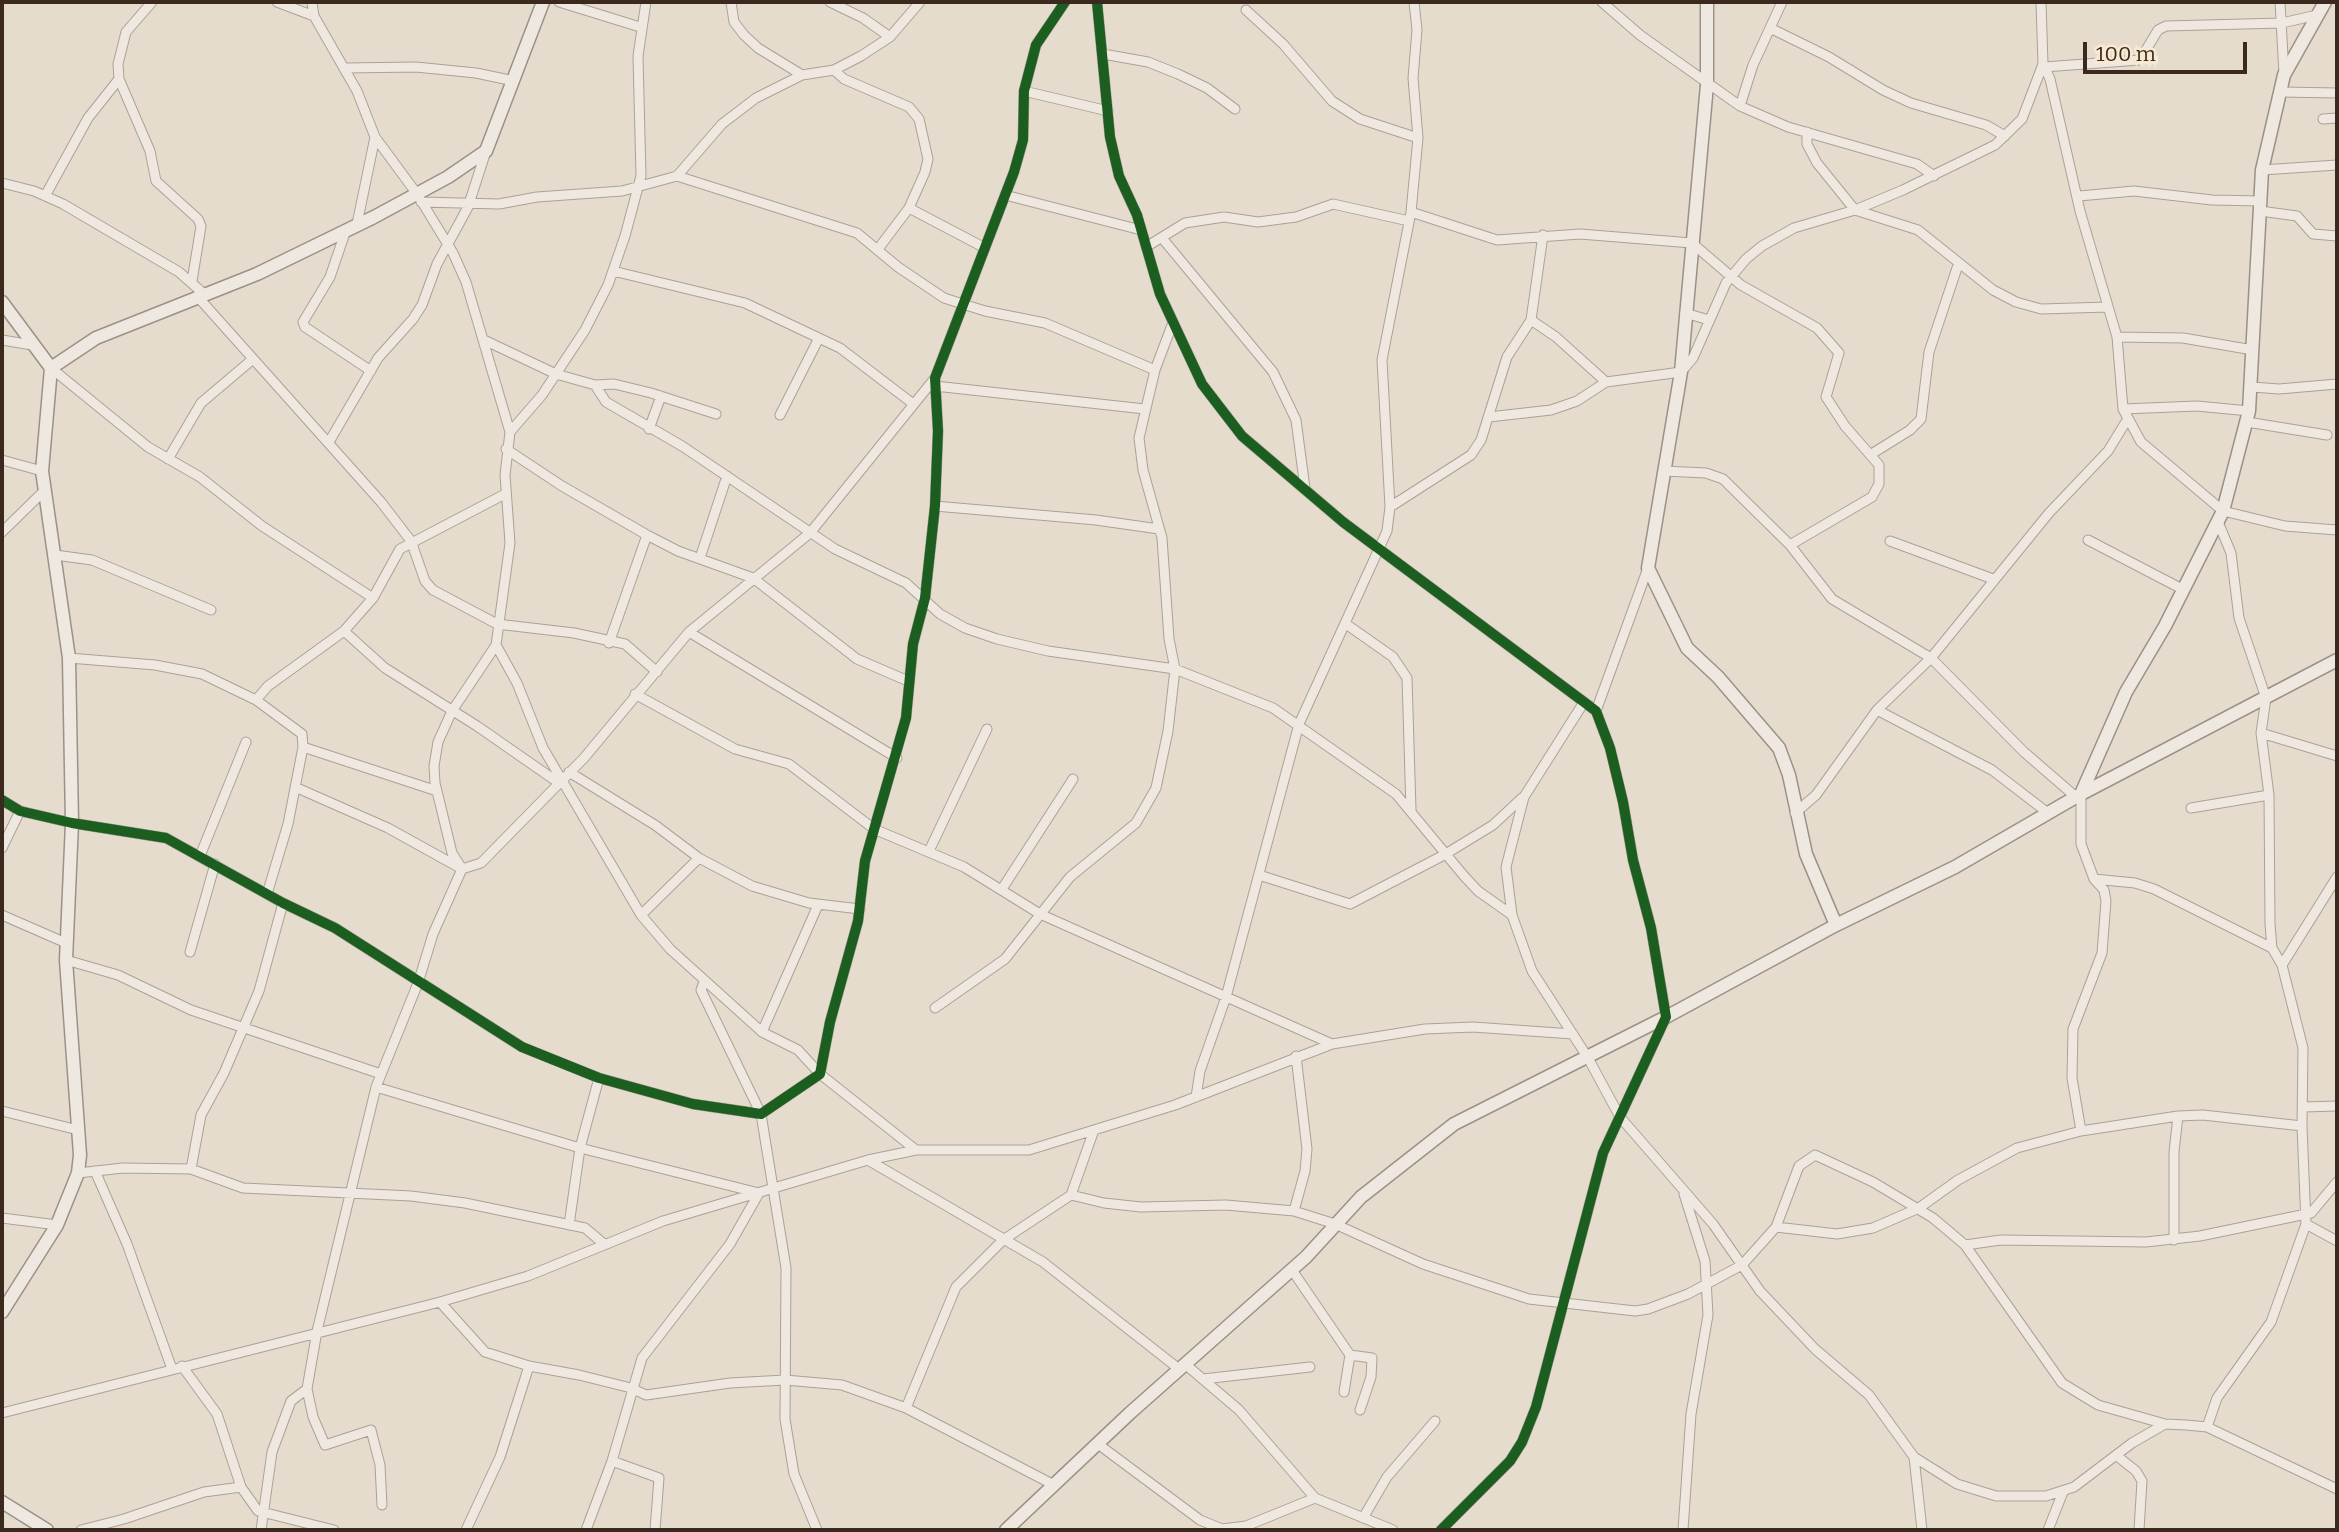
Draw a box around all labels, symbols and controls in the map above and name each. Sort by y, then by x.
scale bar [2087,28,2252,72]
text: 100 m [2096,41,2156,67]

